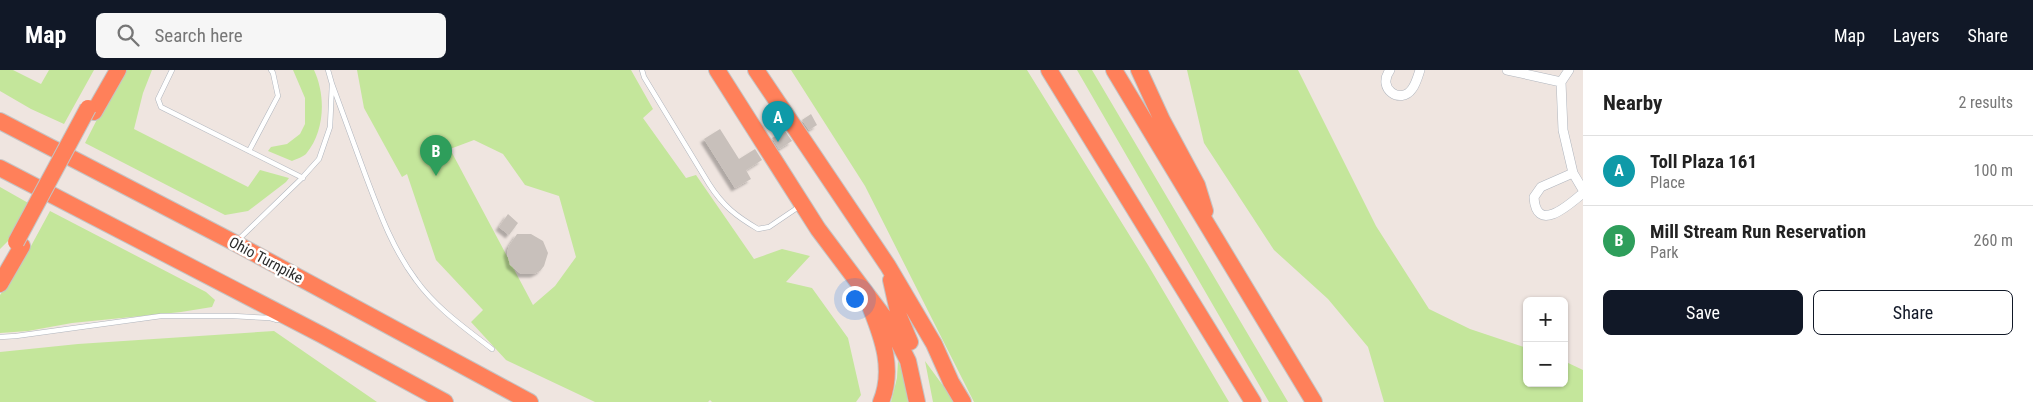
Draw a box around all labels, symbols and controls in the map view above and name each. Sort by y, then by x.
search box [96,13,446,58]
text: Map [25,21,66,49]
icon: search [114,21,142,49]
text: Search here [154,24,243,47]
text: Map [1834,25,1865,46]
text: Layers [1893,25,1940,46]
text: Share [1968,25,2008,46]
text: Nearby [1603,91,1662,115]
text: 2 results [1958,93,2013,112]
pin: A [762,101,794,142]
pin: B [420,135,452,176]
text: Toll Plaza 161 [1650,150,1757,173]
text: A [1614,161,1624,180]
text: 100 m [1974,161,2013,180]
text: Place [1650,173,1685,192]
text: Mill Stream Run Reservation [1650,220,1866,243]
text: B [1615,231,1623,250]
text: 260 m [1974,231,2013,250]
street label: Ohio Turnpike [226,233,306,287]
text: Park [1650,243,1679,262]
your location [842,286,868,312]
button: Save [1603,290,1803,335]
button: Share [1813,290,2013,335]
map controls [1523,297,1568,387]
button: + [1523,297,1568,342]
button: − [1523,342,1568,387]

